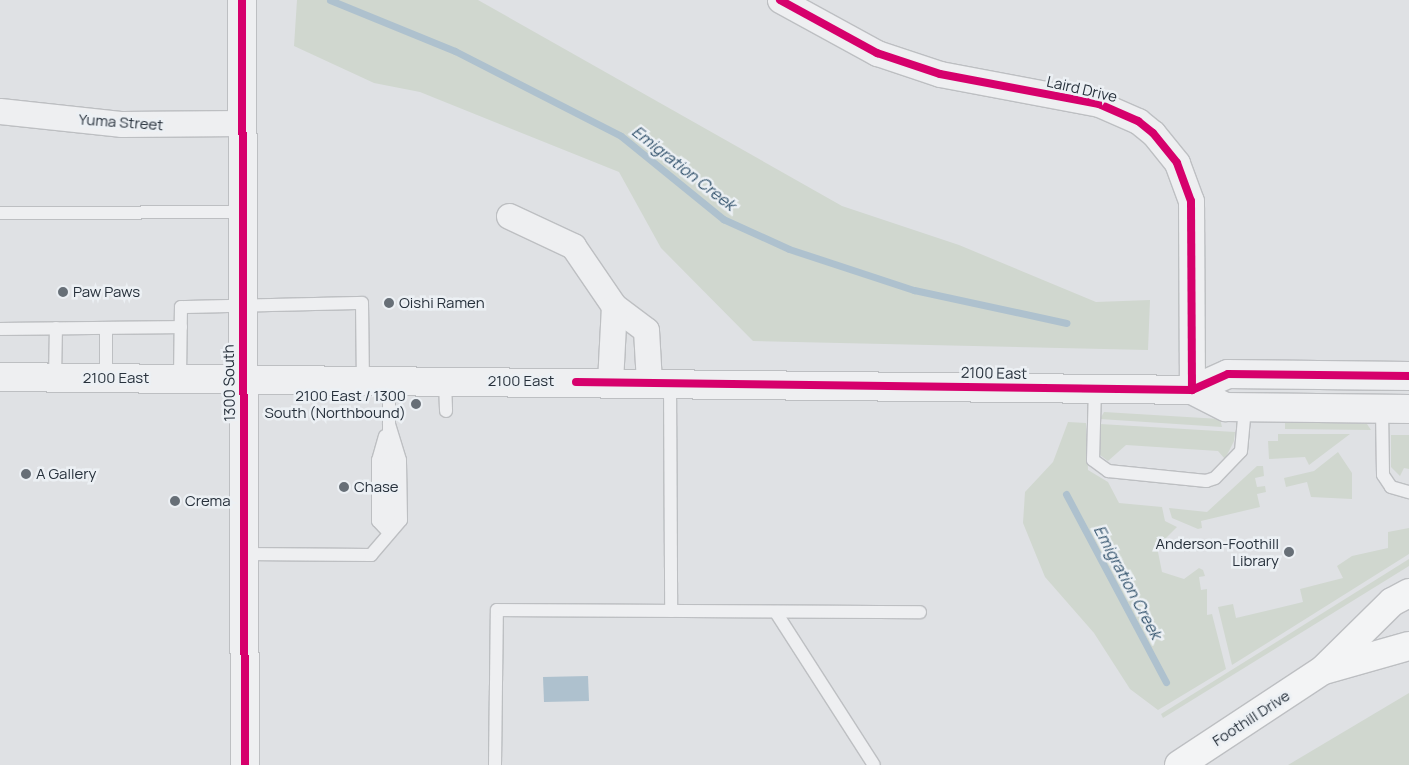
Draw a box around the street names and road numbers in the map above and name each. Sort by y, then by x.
street label: Laird Drive [1045,72,1119,106]
street label: Yuma Street [78,110,164,134]
street label: 1300 South [219,344,239,422]
street label: 2100 East [961,363,1027,383]
street label: 2100 East [83,369,149,387]
street label: 2100 East [488,372,554,390]
street label: Foothill Drive [1209,686,1293,750]

